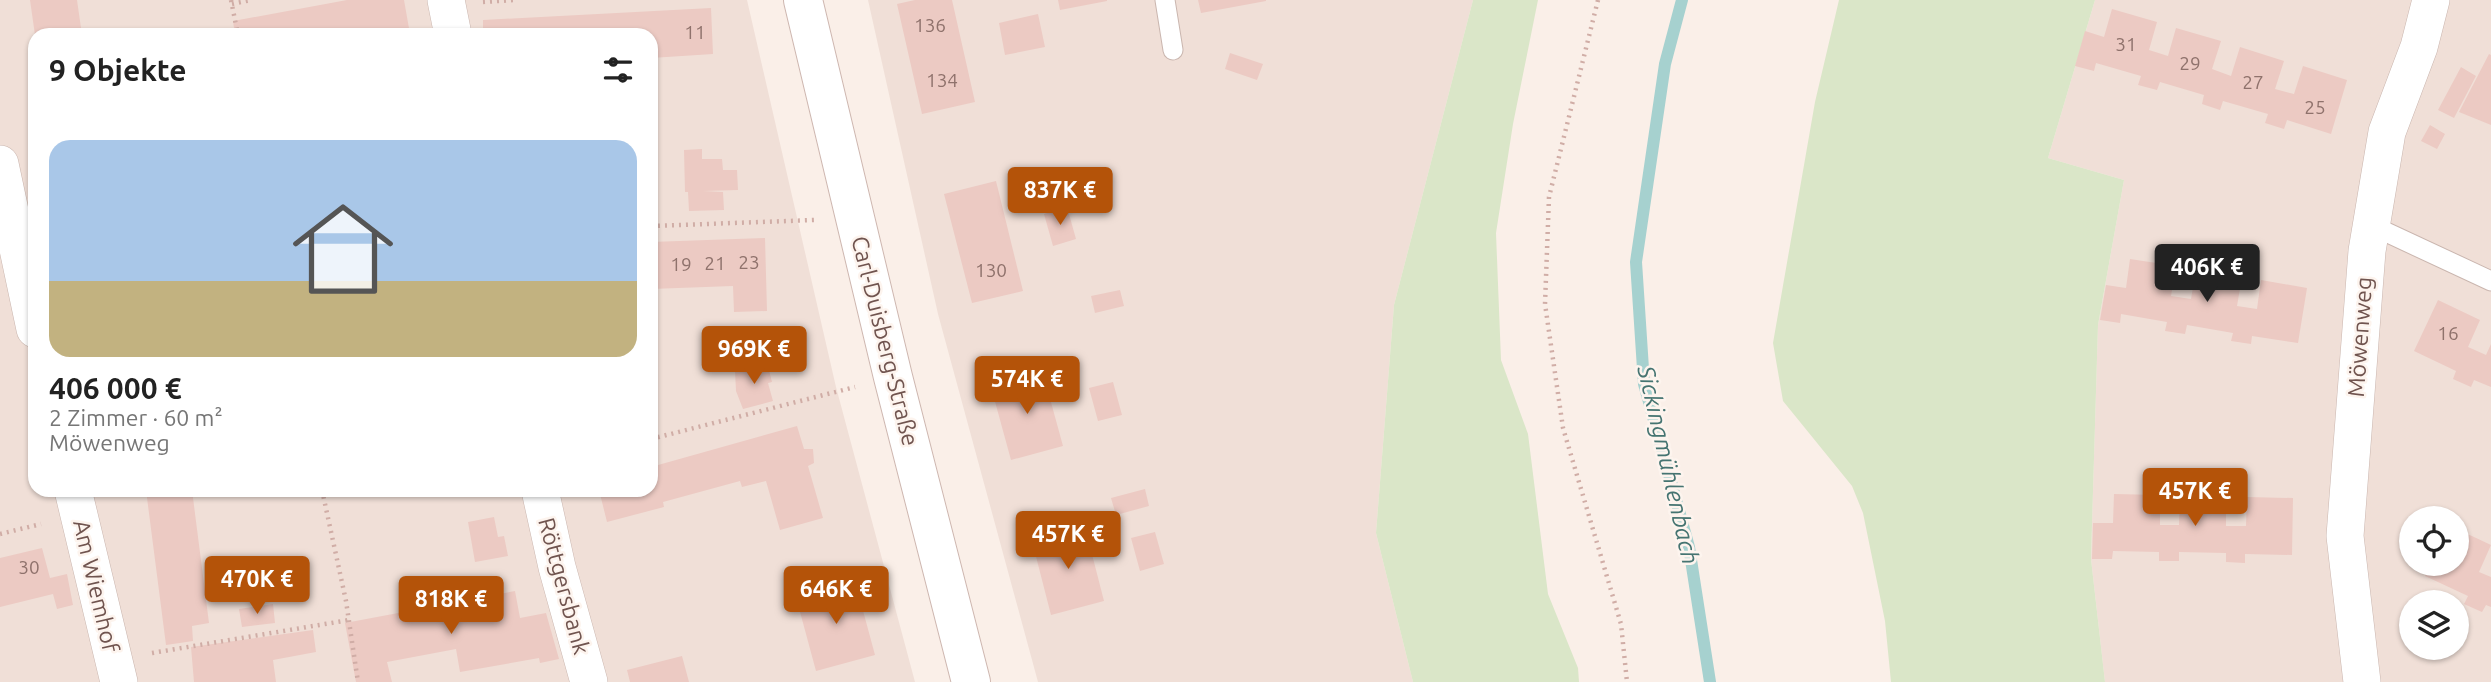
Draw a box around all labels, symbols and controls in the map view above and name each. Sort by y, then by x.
house number: 136 [914,14,946,36]
house number: 11 [684,21,706,43]
house number: 31 [2115,33,2137,55]
icon: filters [599,51,637,89]
house number: 29 [2179,52,2201,74]
text: 9 Objekte [49,53,187,87]
house number: 134 [926,69,958,91]
house number: 27 [2242,71,2264,93]
house number: 25 [2304,96,2326,118]
pin: 837K € [1003,168,1117,227]
text: 837K € [1024,177,1096,202]
icon: home [280,186,406,312]
street label: Carl-Duisberg-Straße [847,233,924,448]
pin: 406K € [2150,244,2264,304]
house number: 23 [738,251,760,273]
house number: 21 [704,252,726,274]
house number: 19 [670,253,692,275]
text: 406K € [2171,254,2243,279]
house number: 130 [975,259,1007,281]
street label: Möwenweg [2343,276,2376,398]
house number: 16 [2437,322,2459,344]
pin: 969K € [697,326,811,386]
text: 969K € [718,336,790,361]
pin: 574K € [970,356,1084,416]
water label: Sickingmühlenbach [1632,362,1704,567]
text: 574K € [991,366,1063,391]
text: 406 000 € [49,371,182,405]
text: 2 Zimmer · 60 m² [49,405,223,430]
text: Möwenweg [49,430,170,455]
pin: 457K € [2138,468,2252,528]
text: 457K € [2159,478,2231,503]
map controls [2399,506,2469,660]
button: locate [2399,506,2469,576]
pin: 457K € [1011,512,1125,571]
street label: Röttgersbank [534,515,595,657]
street label: Am Wiemhof [69,517,124,655]
text: 457K € [1032,521,1104,546]
house number: 30 [18,556,40,578]
pin: 470K € [200,556,314,616]
text: 470K € [221,566,293,591]
pin: 646K € [779,566,893,626]
pin: 818K € [394,576,508,636]
text: 646K € [800,576,872,601]
text: 818K € [415,586,487,611]
button: layers [2399,590,2469,660]

